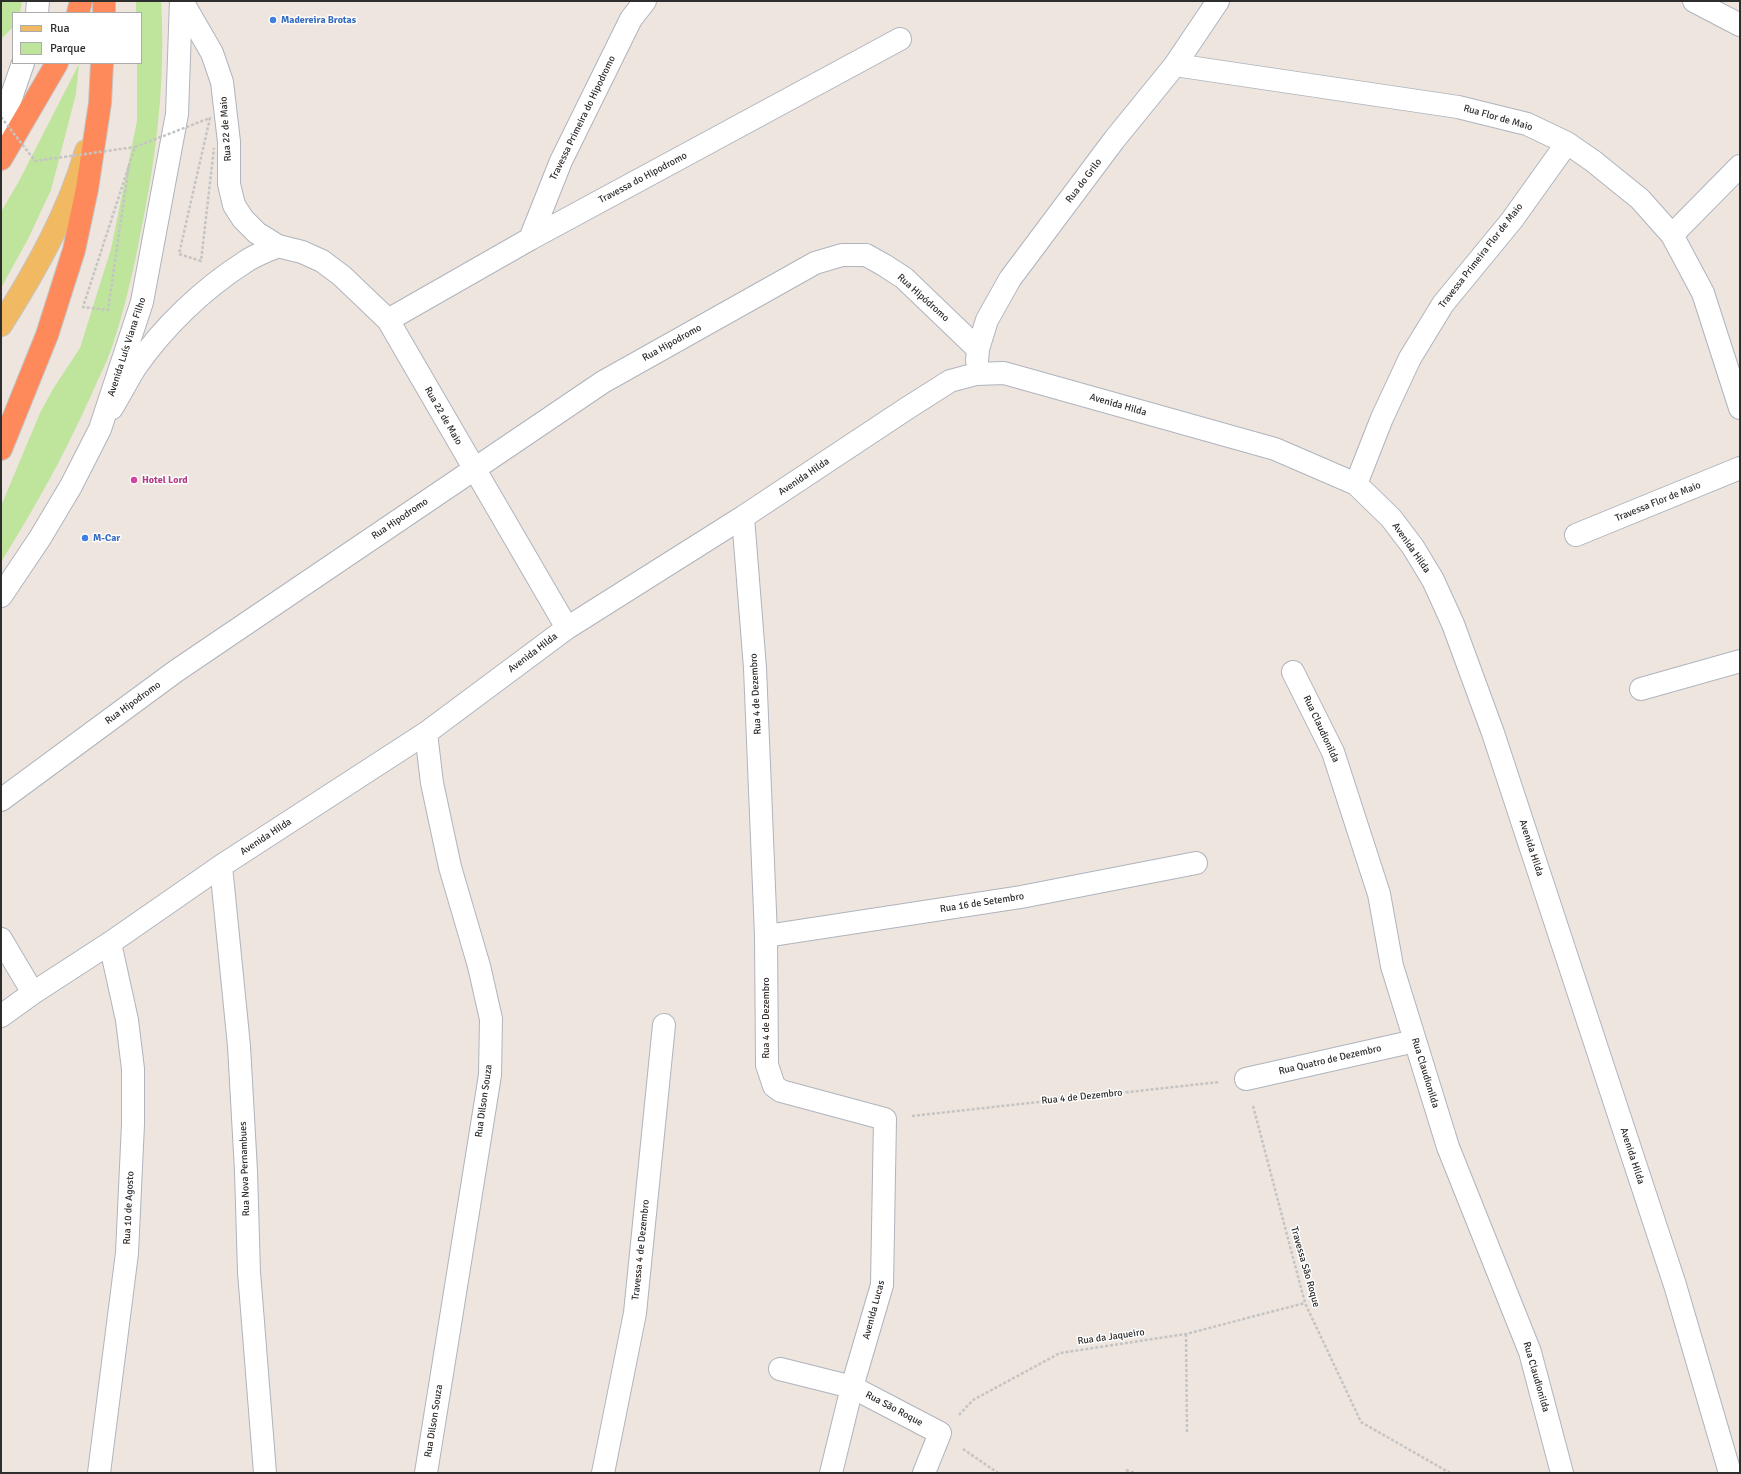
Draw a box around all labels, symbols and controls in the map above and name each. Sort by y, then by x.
legend [12,12,142,64]
place label: Madereira Brotas [281,14,356,26]
marker: Madereira Brotas [268,15,278,25]
text: Rua [50,21,70,36]
text: Parque [50,41,86,56]
street label: Travessa Primeira do Hipodromo [548,54,618,182]
street label: Rua 22 de Maio [218,96,234,162]
street label: Rua Flor de Maio [1462,102,1534,134]
street label: Travessa do Hipodromo [597,150,689,206]
street label: Rua do Grilo [1063,157,1105,205]
street label: Travessa Primeira Flor de Maio [1436,201,1526,311]
street label: Rua Hipódromo [895,272,951,324]
street label: Avenida Luís Viana Filho [105,296,149,398]
street label: Rua Hipodromo [640,322,704,364]
street label: Rua 22 de Maio [422,385,464,447]
street label: Avenida Hilda [1088,391,1148,419]
street label: Avenida Hilda [776,456,832,498]
place label: Hotel Lord [142,474,188,486]
marker: Hotel Lord [129,475,139,485]
street label: Travessa Flor de Maio [1614,479,1702,525]
street label: Rua Hipodromo [369,496,431,542]
street label: Avenida Hilda [1389,520,1433,576]
place label: M-Car [93,532,120,544]
marker: M-Car [80,533,90,543]
street label: Avenida Hilda [506,631,560,675]
street label: Rua 4 de Dezembro [748,653,764,735]
street label: Rua Hipodromo [103,679,163,727]
street label: Rua Claudionilda [1300,694,1342,764]
street label: Avenida Hilda [238,816,294,858]
street label: Avenida Hilda [1516,818,1546,878]
street label: Rua 16 de Setembro [939,890,1025,916]
street label: Rua 4 de Dezembro [760,977,772,1059]
street label: Rua Claudionilda [1409,1037,1441,1109]
street label: Rua Quatro de Dezembro [1277,1042,1383,1078]
street label: Rua Dilson Souza [473,1064,495,1138]
street label: Rua 4 de Dezembro [1041,1087,1123,1107]
street label: Rua Nova Pernambues [237,1121,253,1217]
street label: Avenida Hilda [1617,1126,1647,1186]
street label: Rua 10 de Agosto [121,1171,137,1245]
street label: Travessa 4 de Dezembro [630,1199,652,1301]
street label: Travessa São Roque [1288,1225,1322,1309]
street label: Avenida Lucas [860,1279,888,1341]
street label: Rua da Jaqueiro [1077,1326,1145,1348]
street label: Rua Claudionilda [1520,1340,1552,1414]
street label: Rua Dilson Souza [422,1384,446,1458]
street label: Rua São Roque [863,1389,925,1429]

